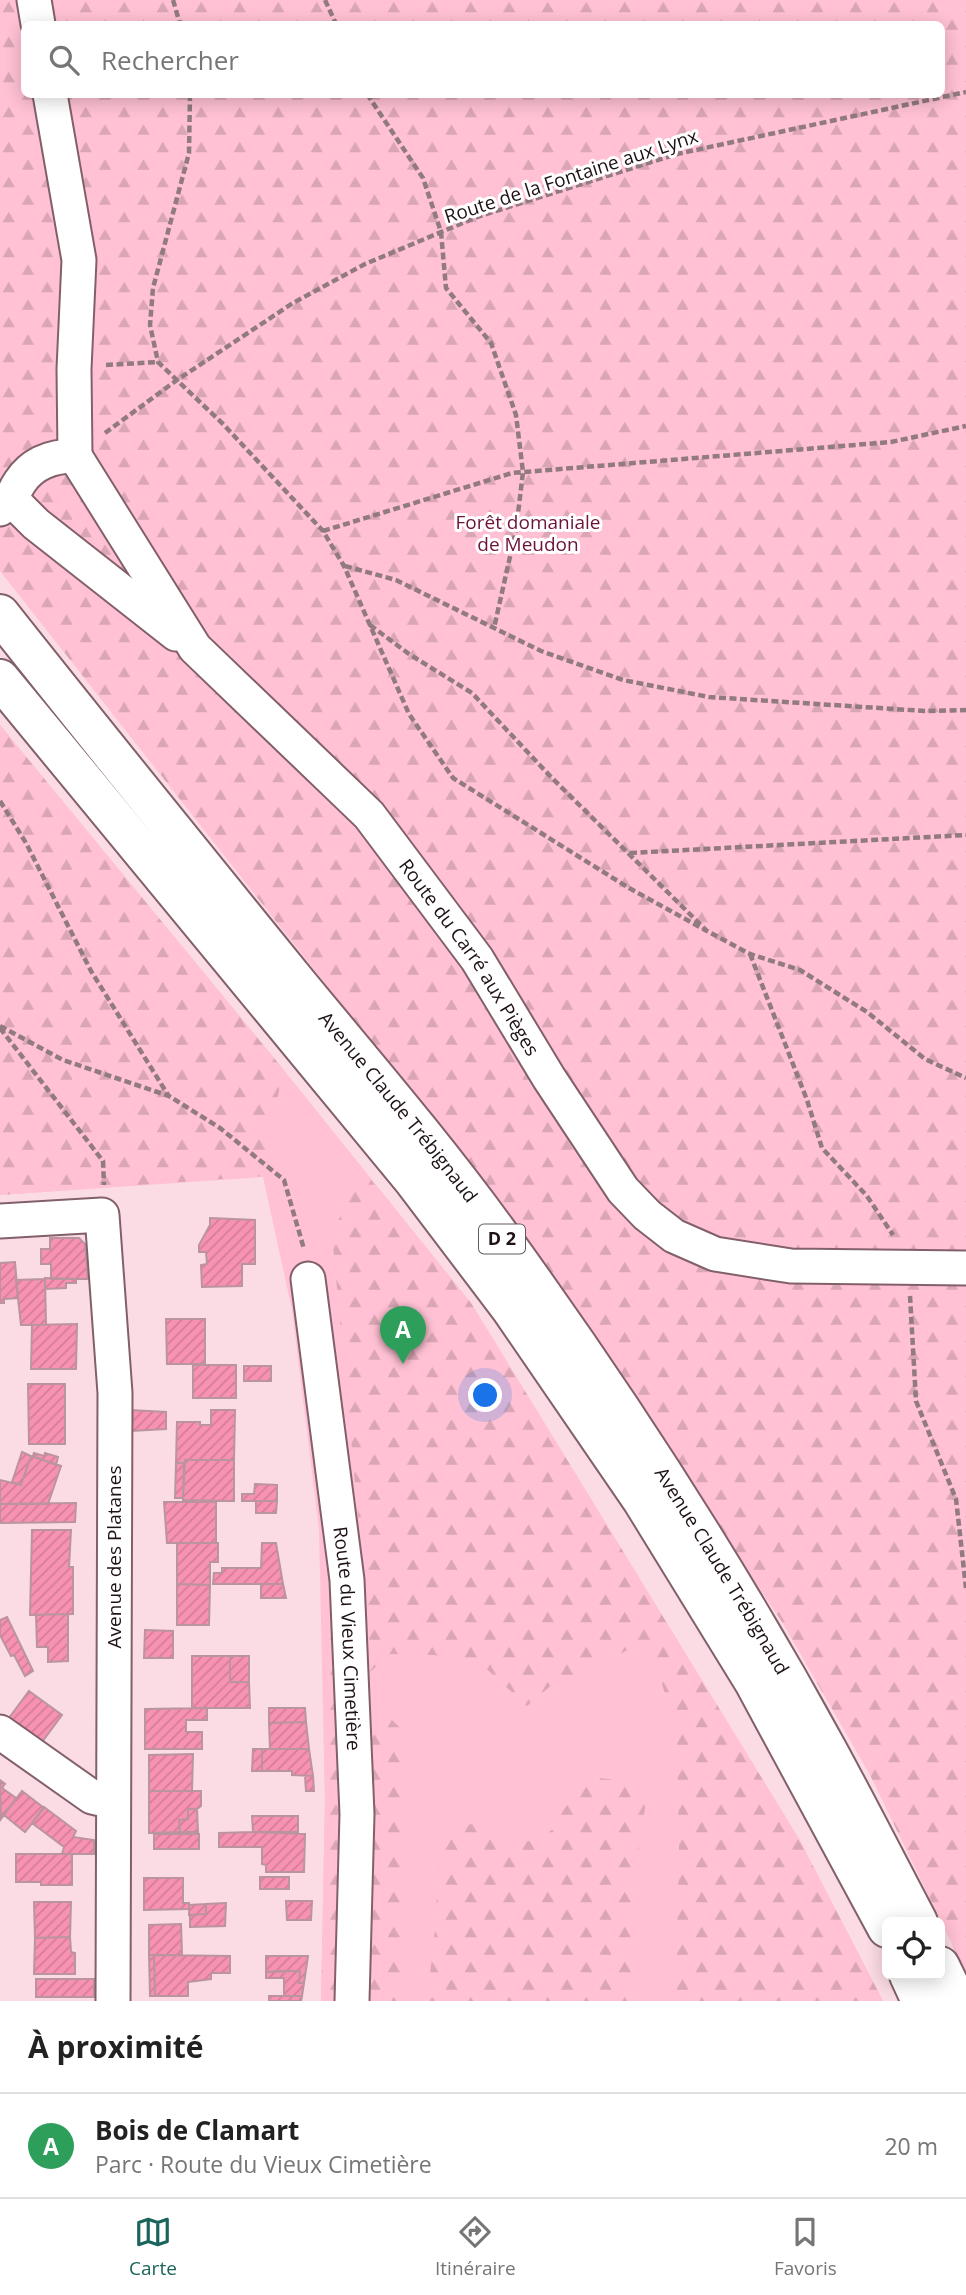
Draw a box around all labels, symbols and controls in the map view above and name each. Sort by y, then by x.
search box [21,21,945,98]
icon: search [45,41,83,79]
text: Rechercher [101,42,239,78]
street label: Route de la Fontaine aux Lynx [441,123,701,229]
park label: Forêt domaniale de Meudon [455,509,601,557]
street label: Route du Carré aux Pièges [393,853,546,1061]
street label: Avenue Claude Trébignaud [313,1006,484,1208]
road number: D 2 [479,1224,525,1254]
pin: A [380,1306,426,1364]
your location [468,1378,502,1412]
street label: Avenue Claude Trébignaud [649,1462,795,1679]
street label: Avenue des Platanes [101,1466,127,1648]
street label: Route du Vieux Cimetière [327,1525,367,1751]
map controls [882,1917,945,1980]
button: locate [882,1917,945,1980]
text: À proximité [28,2026,204,2067]
text: Bois de Clamart [95,2112,299,2148]
text: A [43,2130,59,2162]
text: 20 m [884,2130,938,2162]
text: Parc · Route du Vieux Cimetière [95,2148,432,2180]
tab: Carte [129,2213,177,2281]
tab: Itinéraire [435,2213,516,2281]
tab: Favoris [774,2213,837,2281]

